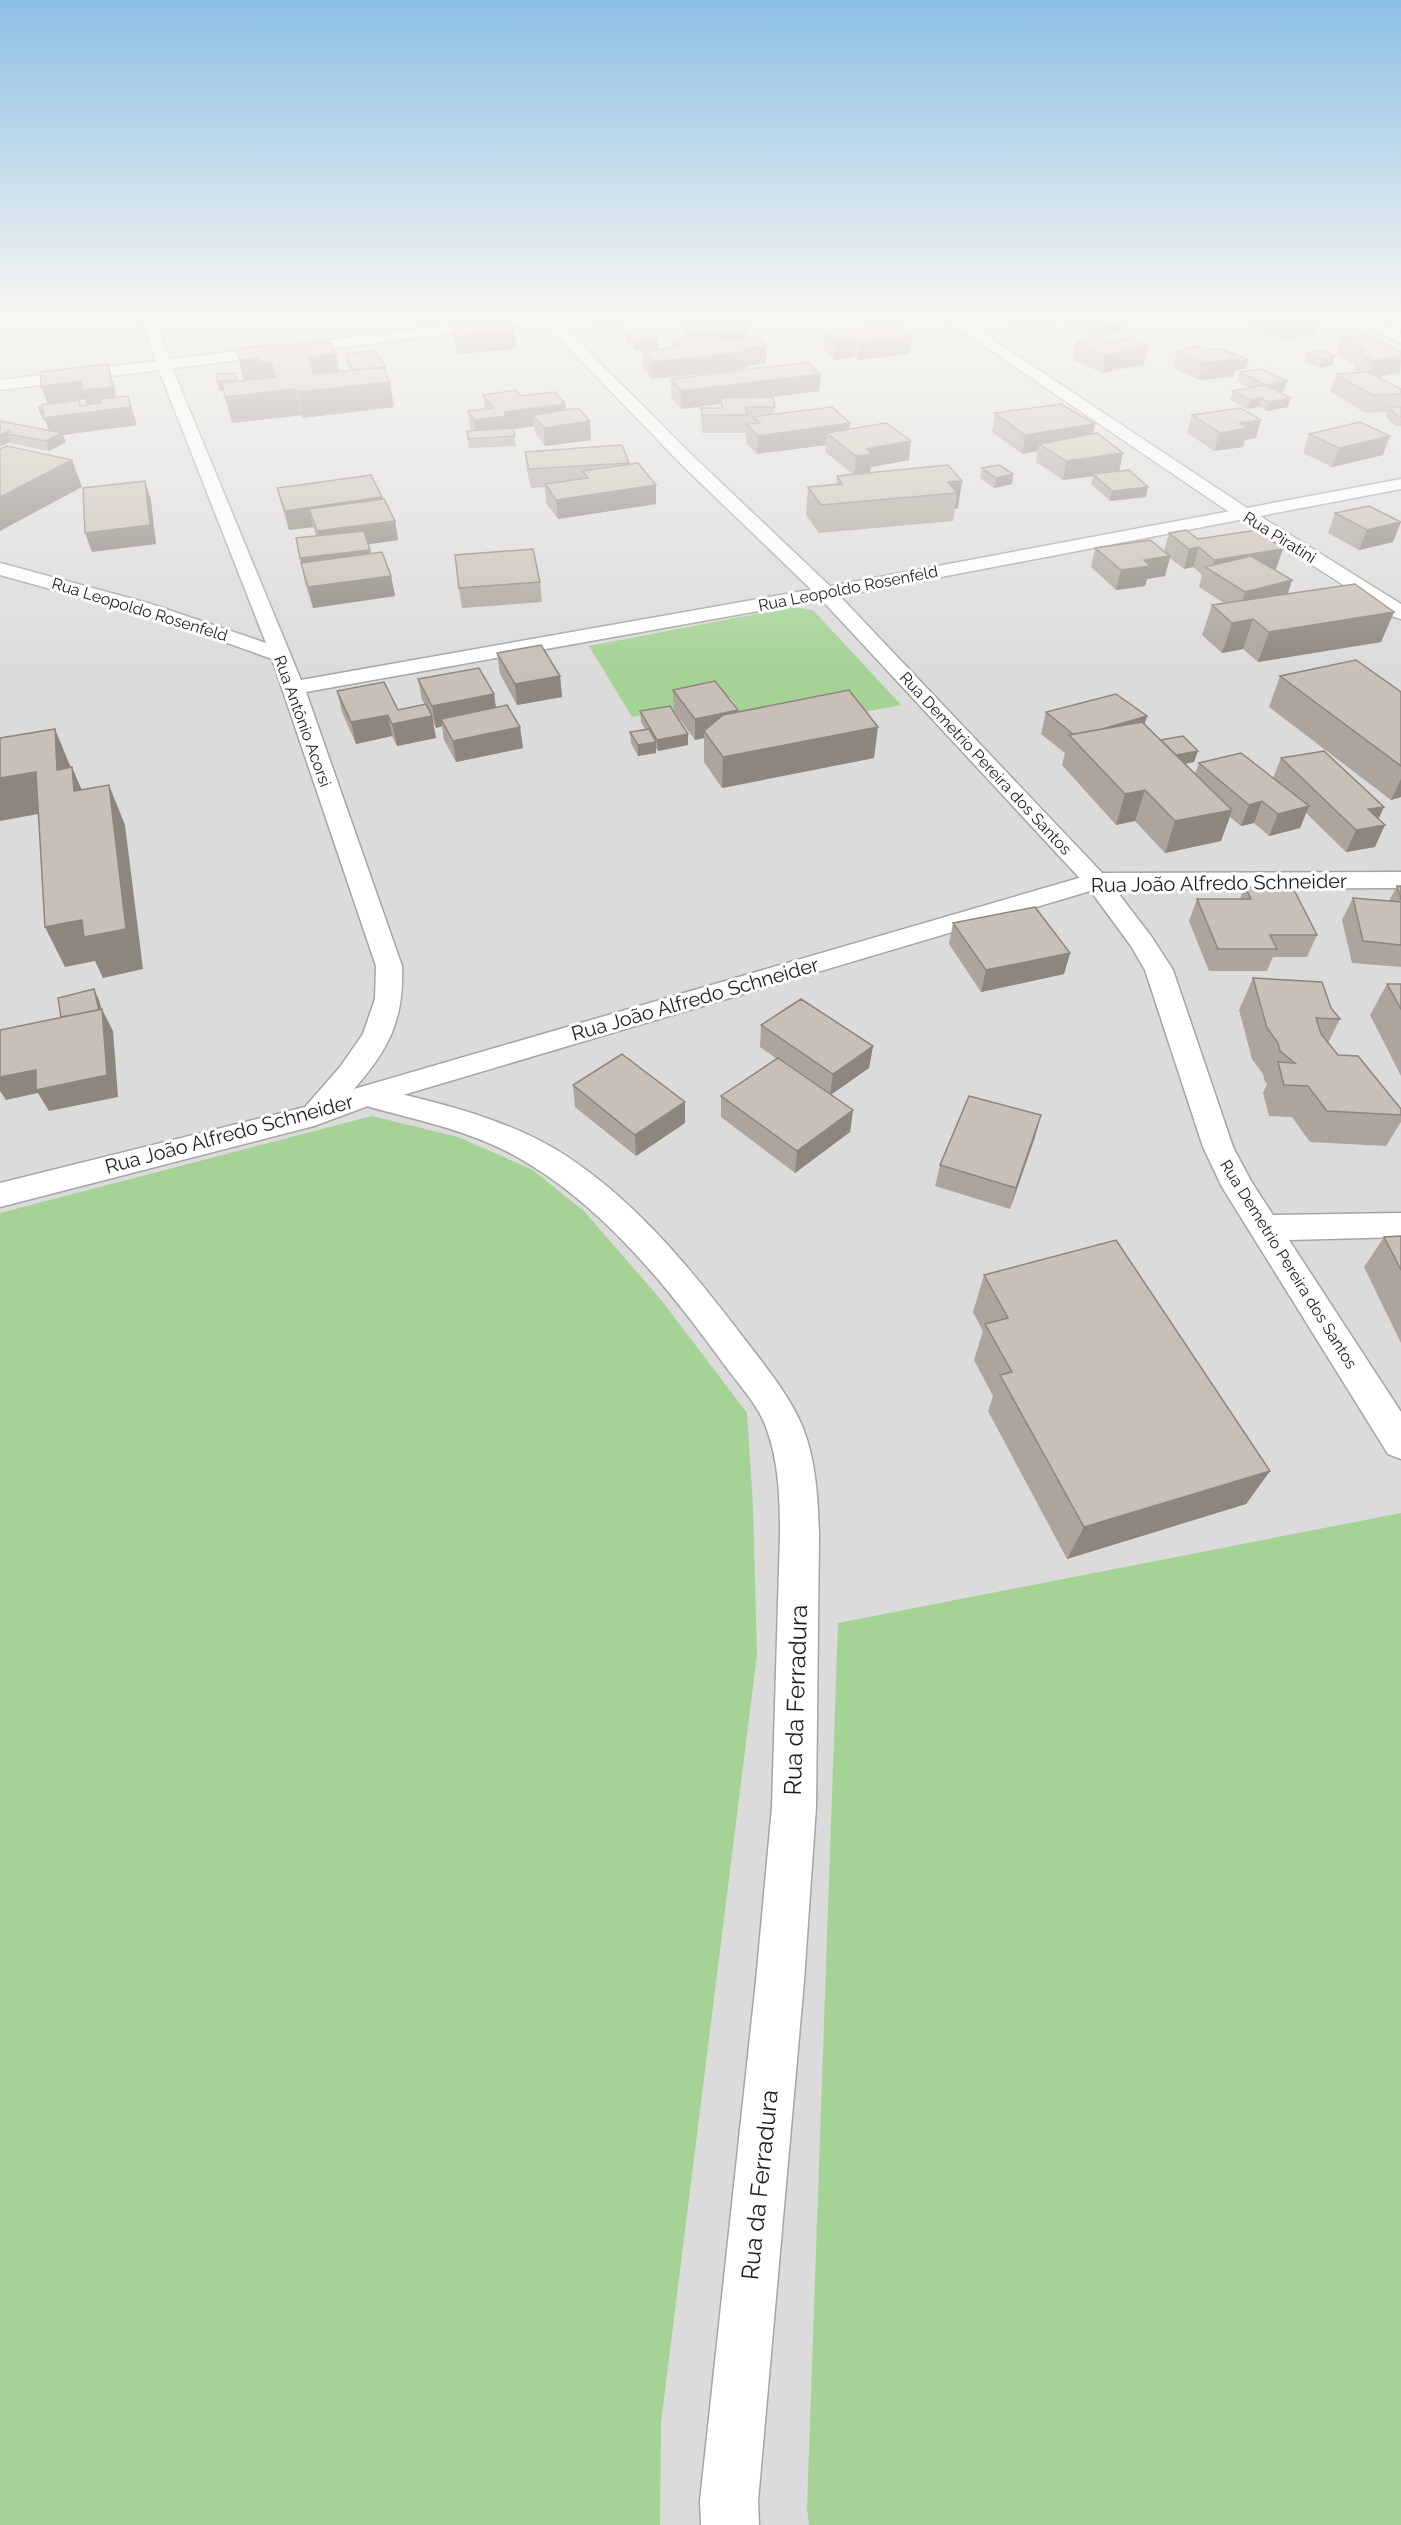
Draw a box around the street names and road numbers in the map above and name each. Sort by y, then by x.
street label: Rua Piratini [1240,508,1320,567]
street label: Rua Leopoldo Rosenfeld [757,562,940,615]
street label: Rua Leopoldo Rosenfeld [50,574,230,645]
street label: Rua Antônio Acorsi [270,653,335,789]
street label: Rua Demetrio Pereira dos Santos [896,668,1076,859]
street label: Rua João Alfredo Schneider [1091,869,1347,897]
street label: Rua João Alfredo Schneider [569,952,821,1046]
street label: Rua João Alfredo Schneider [102,1089,356,1179]
street label: Rua Demetrio Pereira dos Santos [1216,1156,1361,1372]
street label: Rua da Ferradura [778,1604,813,1796]
street label: Rua da Ferradura [735,2088,784,2281]

